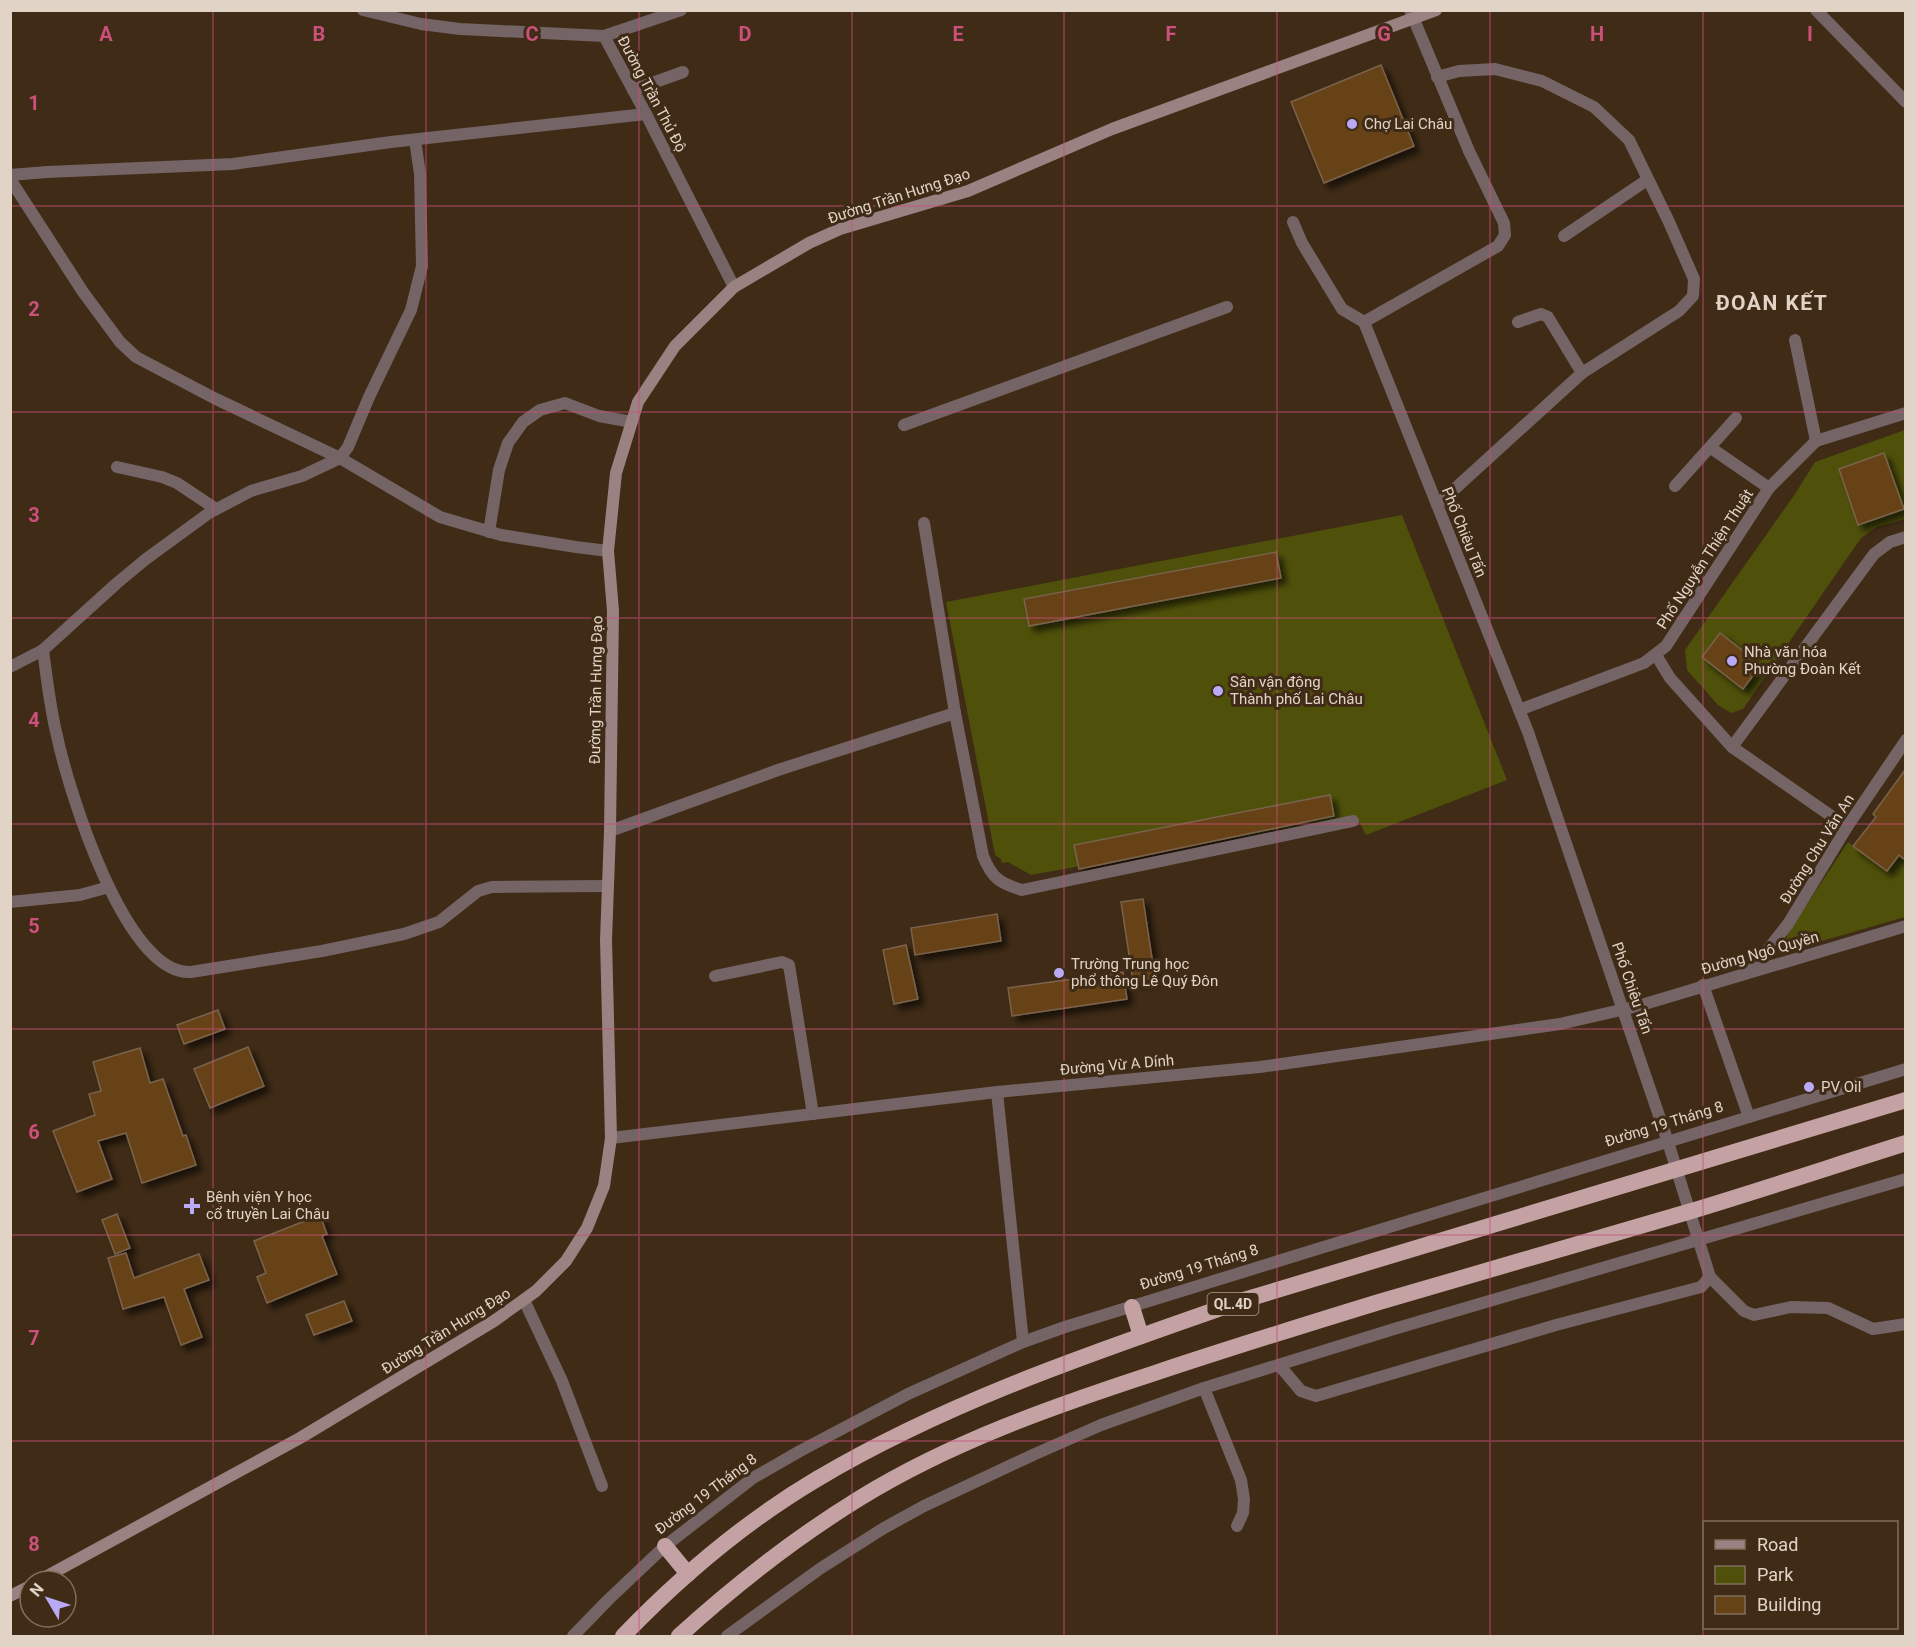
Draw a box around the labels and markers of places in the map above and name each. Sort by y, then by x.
place label: Chợ Lai Châu [1364,115,1452,133]
marker: Chợ Lai Châu [1345,117,1359,131]
place label: Nhà văn hóa Phường Đoàn Kết [1744,643,1861,678]
marker: Nhà văn hóa Phường Đoàn Kết [1725,654,1739,668]
place label: Sân vận động Thành phố Lai Châu [1230,673,1363,708]
marker: Sân vận động Thành phố Lai Châu [1211,684,1225,698]
place label: Trường Trung học phổ thông Lê Quý Đôn [1071,955,1218,990]
marker: Trường Trung học phổ thông Lê Quý Đôn [1052,966,1066,980]
place label: PV Oil [1821,1078,1861,1096]
marker: PV Oil [1802,1080,1816,1094]
place label: Bệnh viện Y học cổ truyền Lai Châu [206,1188,329,1223]
marker: Bệnh viện Y học cổ truyền Lai Châu [183,1197,201,1215]

